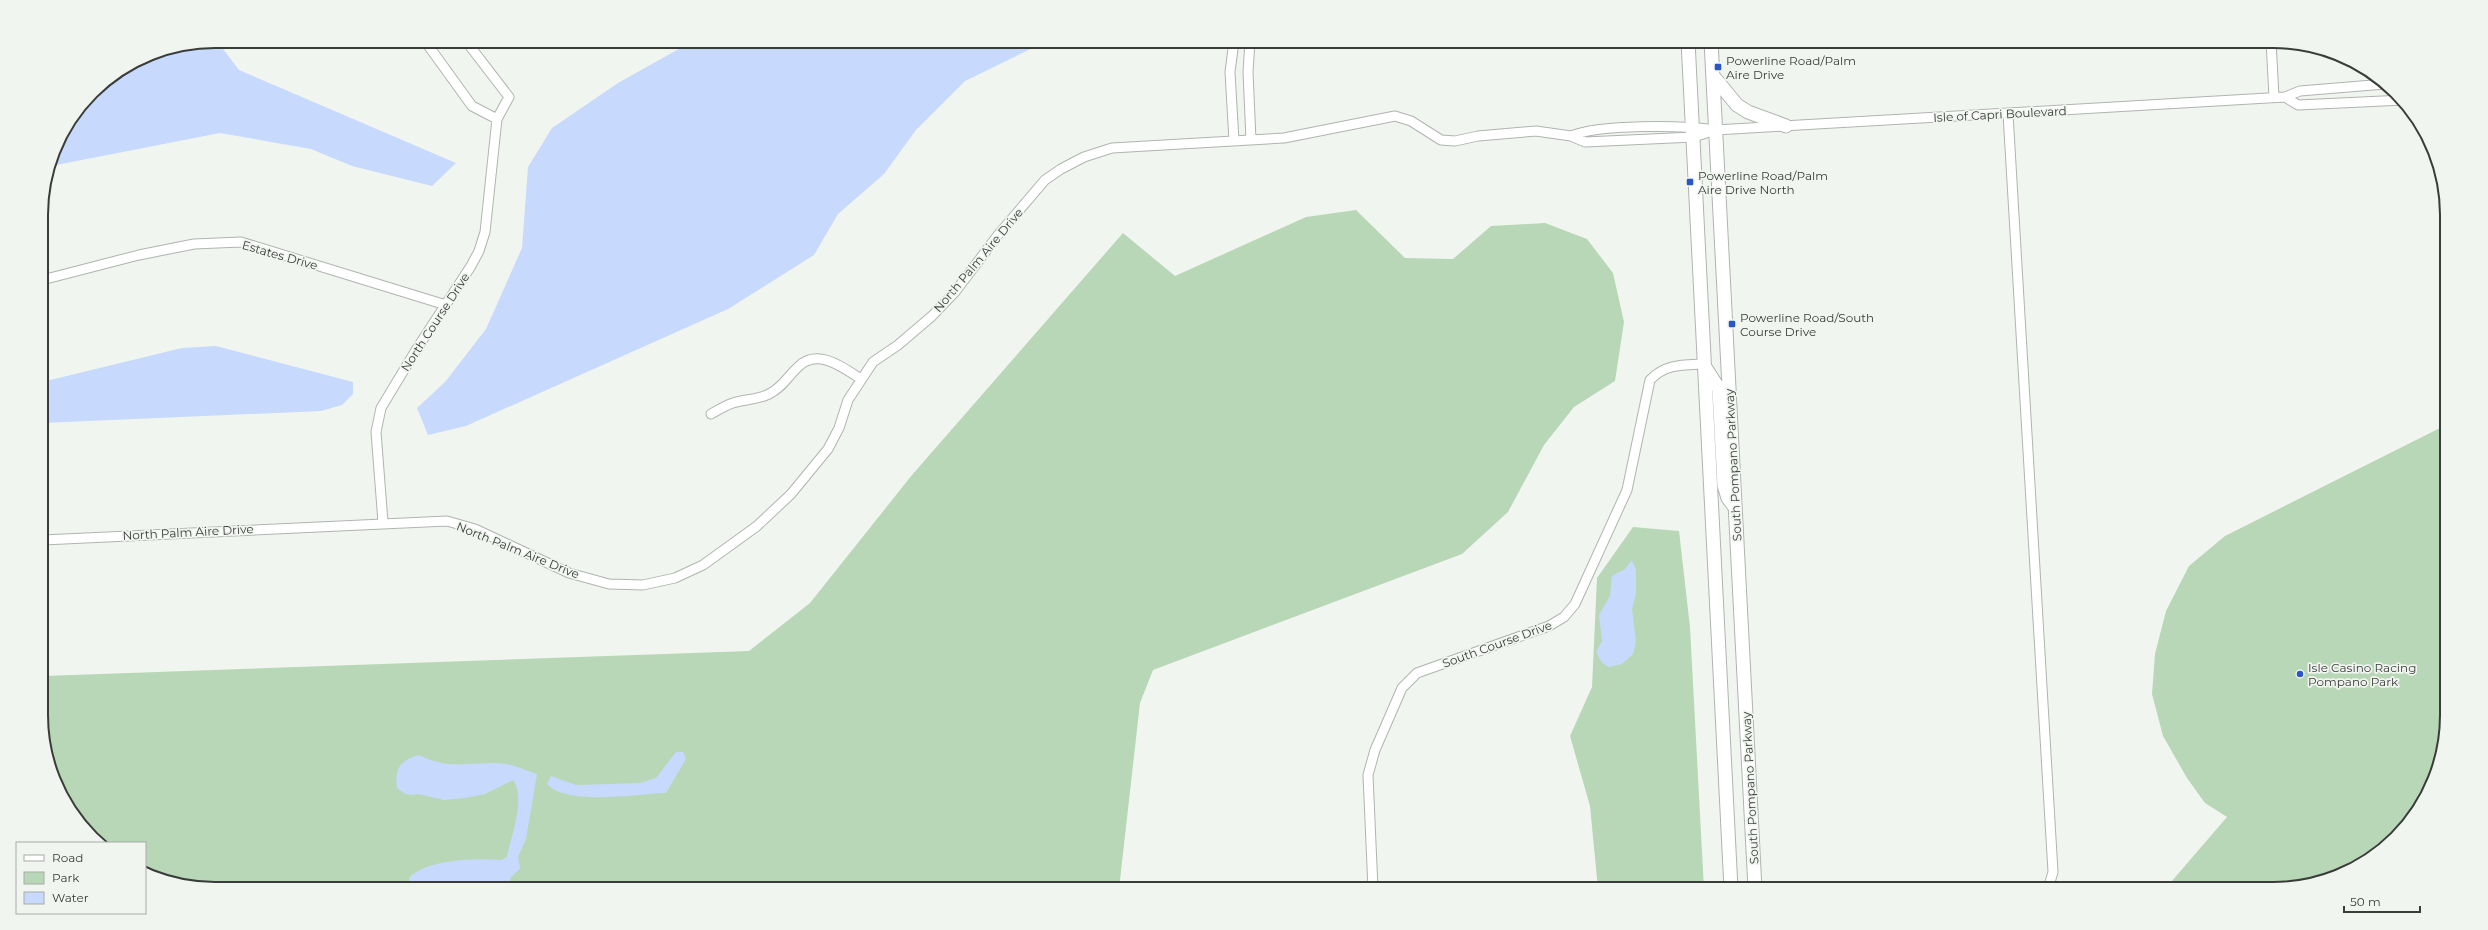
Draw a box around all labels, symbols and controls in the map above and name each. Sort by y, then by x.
place label: Powerline Road/Palm Aire Drive [1726,53,1856,82]
marker: Powerline Road/Palm Aire Drive [1713,62,1723,72]
street label: Isle of Capri Boulevard [1933,103,2067,125]
place label: Powerline Road/Palm Aire Drive North [1698,168,1828,197]
marker: Powerline Road/Palm Aire Drive North [1685,177,1695,187]
street label: North Palm Aire Drive [930,205,1026,315]
street label: Estates Drive [241,237,319,273]
street label: North Course Drive [397,270,473,374]
place label: Powerline Road/South Course Drive [1740,310,1874,339]
marker: Powerline Road/South Course Drive [1727,319,1737,329]
street label: South Pompano Parkway [1721,388,1744,542]
street label: North Palm Aire Drive [454,518,582,582]
street label: North Palm Aire Drive [122,521,254,543]
street label: South Course Drive [1440,617,1554,671]
place label: Isle Casino Racing Pompano Park [2308,660,2416,689]
marker: Isle Casino Racing Pompano Park [2295,669,2305,679]
street label: South Pompano Parkway [1738,711,1761,865]
legend [16,842,146,914]
text: Road [52,850,83,865]
text: Park [52,870,80,885]
scale bar [2344,888,2420,914]
text: Water [52,890,89,905]
text: 50 m [2350,894,2381,909]

